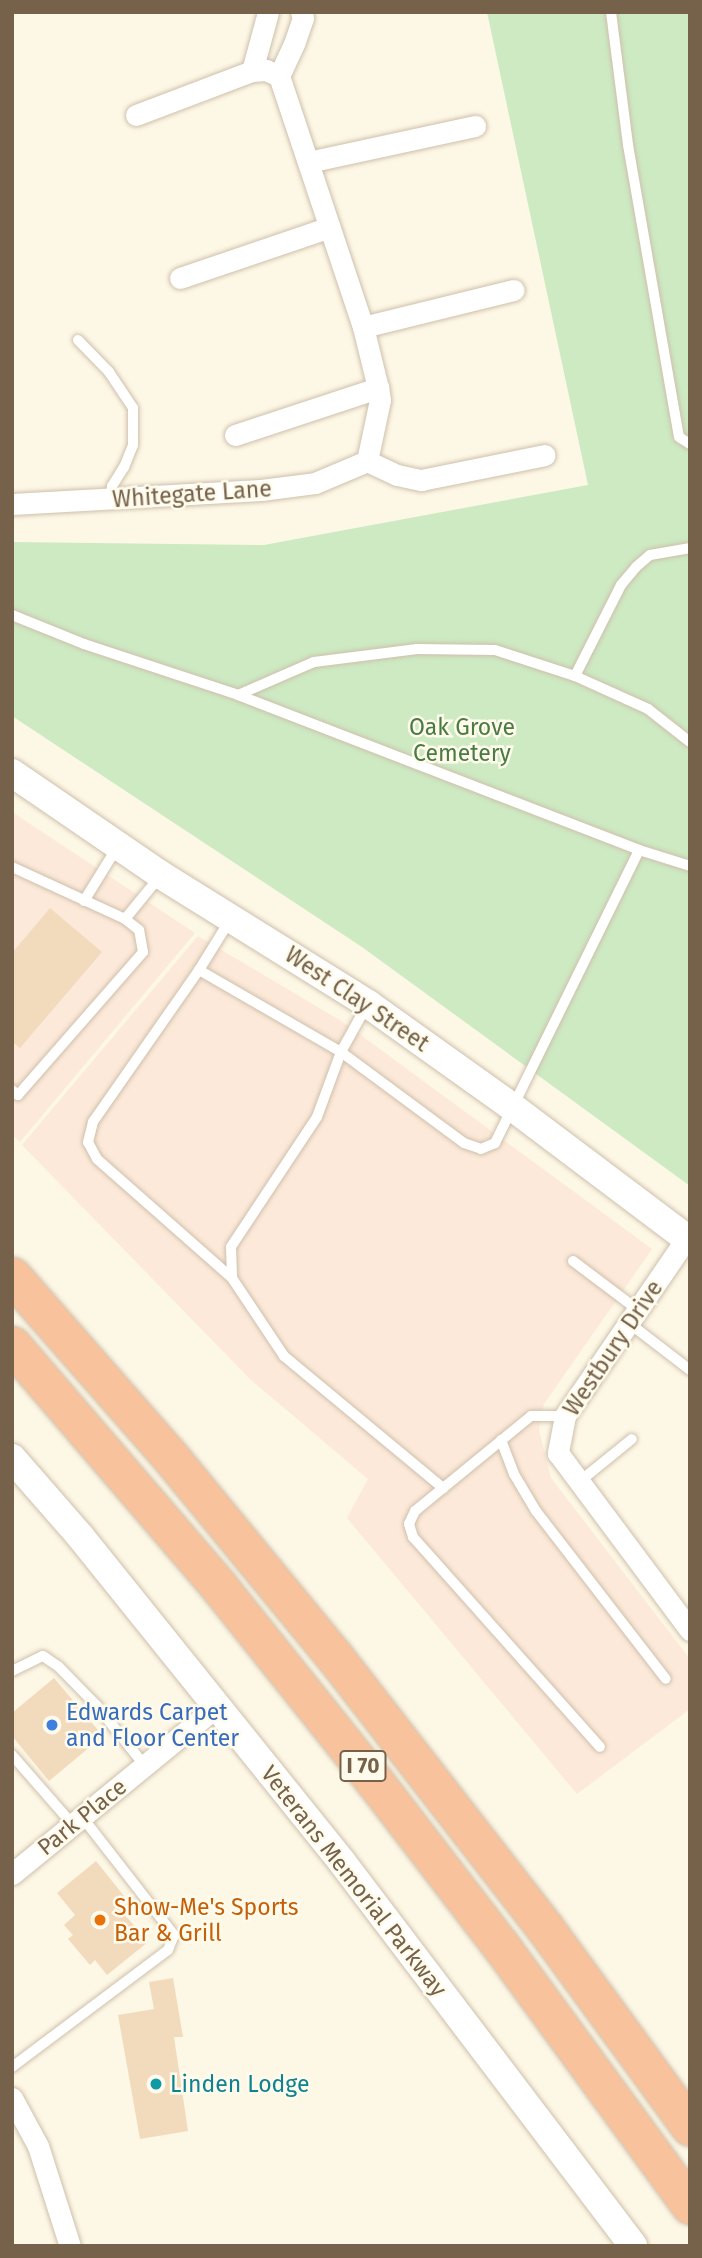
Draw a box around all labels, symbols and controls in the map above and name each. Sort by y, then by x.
street label: Whitegate Lane [111,475,273,513]
park label: Oak Grove Cemetery [409,713,515,767]
street label: West Clay Street [280,941,434,1057]
street label: Westbury Drive [557,1275,669,1421]
place label: Edwards Carpet and Floor Center [66,1698,239,1752]
marker: Edwards Carpet and Floor Center [44,1717,60,1733]
road number: I 70 [338,1748,388,1784]
street label: Veterans Memorial Parkway [255,1760,453,2002]
street label: Park Place [32,1773,132,1861]
place label: Show-Me's Sports Bar & Grill [114,1893,299,1947]
marker: Show-Me's Sports Bar & Grill [92,1912,108,1928]
place label: Linden Lodge [170,2070,309,2098]
marker: Linden Lodge [148,2076,164,2092]

